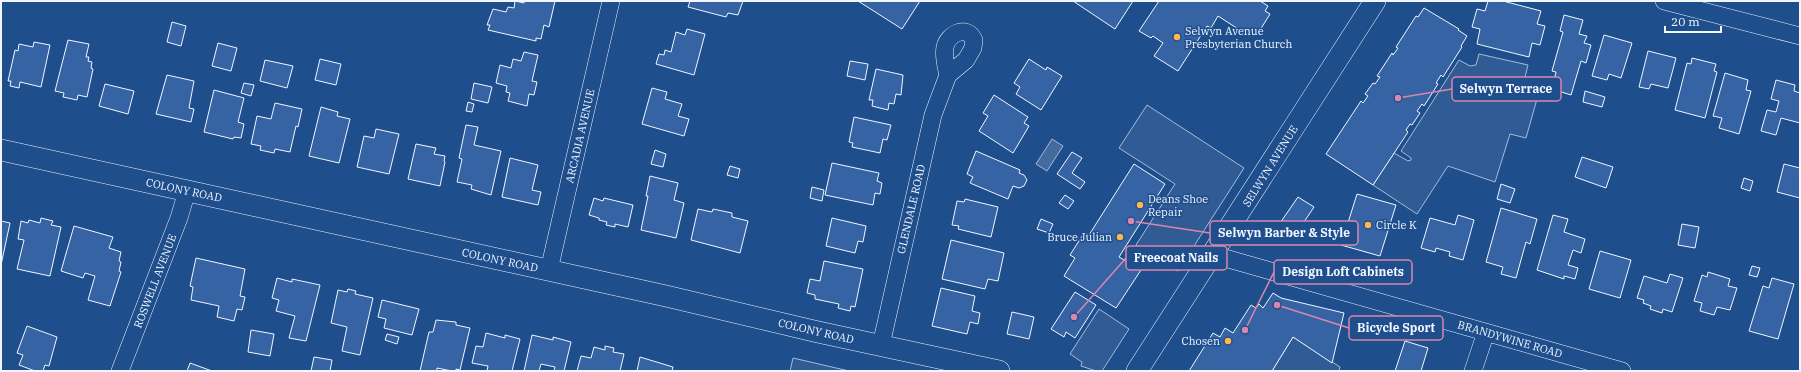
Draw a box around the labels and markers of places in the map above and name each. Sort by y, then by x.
place label: Selwyn Avenue Presbyterian Church [1185,24,1292,51]
marker: Selwyn Avenue Presbyterian Church [1172,32,1182,42]
callout: Selwyn Terrace [1452,77,1561,101]
place label: Deans Shoe Repair [1148,192,1208,219]
marker: Deans Shoe Repair [1135,200,1145,210]
place label: Circle K [1376,218,1417,232]
marker: Circle K [1363,220,1373,230]
callout: Selwyn Barber & Style [1210,221,1358,245]
place label: Bruce Julian [1047,230,1112,244]
marker: Bruce Julian [1115,232,1125,242]
callout: Freecoat Nails [1126,246,1227,270]
callout: Design Loft Cabinets [1274,260,1412,284]
callout: Bicycle Sport [1349,316,1443,340]
place label: Chosen [1182,334,1220,348]
marker: Chosen [1223,336,1233,346]

